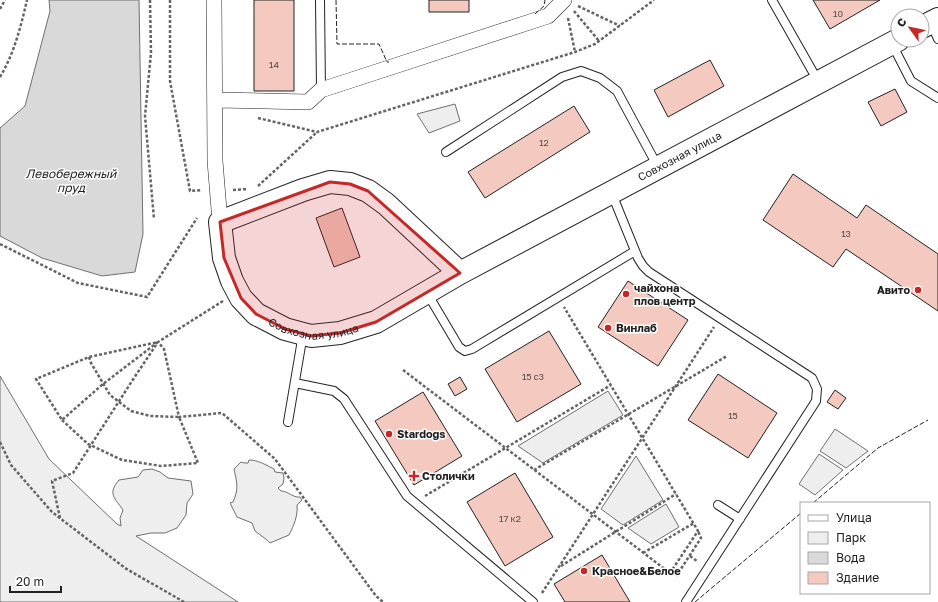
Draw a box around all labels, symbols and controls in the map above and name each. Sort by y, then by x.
house number: 10 [833,8,843,19]
north arrow [890,8,930,48]
text: С [894,15,909,29]
house number: 14 [269,59,279,70]
street label: Совхозная улица [635,128,723,183]
house number: 12 [539,137,549,148]
water label: Левобережный пруд [26,166,117,195]
house number: 13 [841,228,851,239]
place label: чайхона плов центр [634,281,696,307]
place label: Авито [877,283,910,296]
marker: Авито [913,285,923,295]
marker: чайхона плов центр [621,289,631,299]
street label: Совхозная улица [267,315,360,342]
place label: Винлаб [616,321,657,334]
marker: Винлаб [603,323,613,333]
house number: 15 с3 [522,371,544,382]
house number: 15 [728,410,738,421]
place label: Stardogs [397,427,445,440]
marker: Stardogs [384,429,394,439]
place label: Столички [422,469,475,482]
marker: Столички [409,471,419,481]
legend [800,502,930,594]
text: Улица [836,510,872,525]
house number: 17 к2 [499,513,521,524]
text: Парк [836,530,866,545]
text: Вода [836,550,865,565]
place label: Красное&Белое [592,564,681,577]
marker: Красное&Белое [579,566,589,576]
scale bar [10,568,61,594]
text: Здание [836,570,879,585]
text: 20 m [16,574,44,589]

